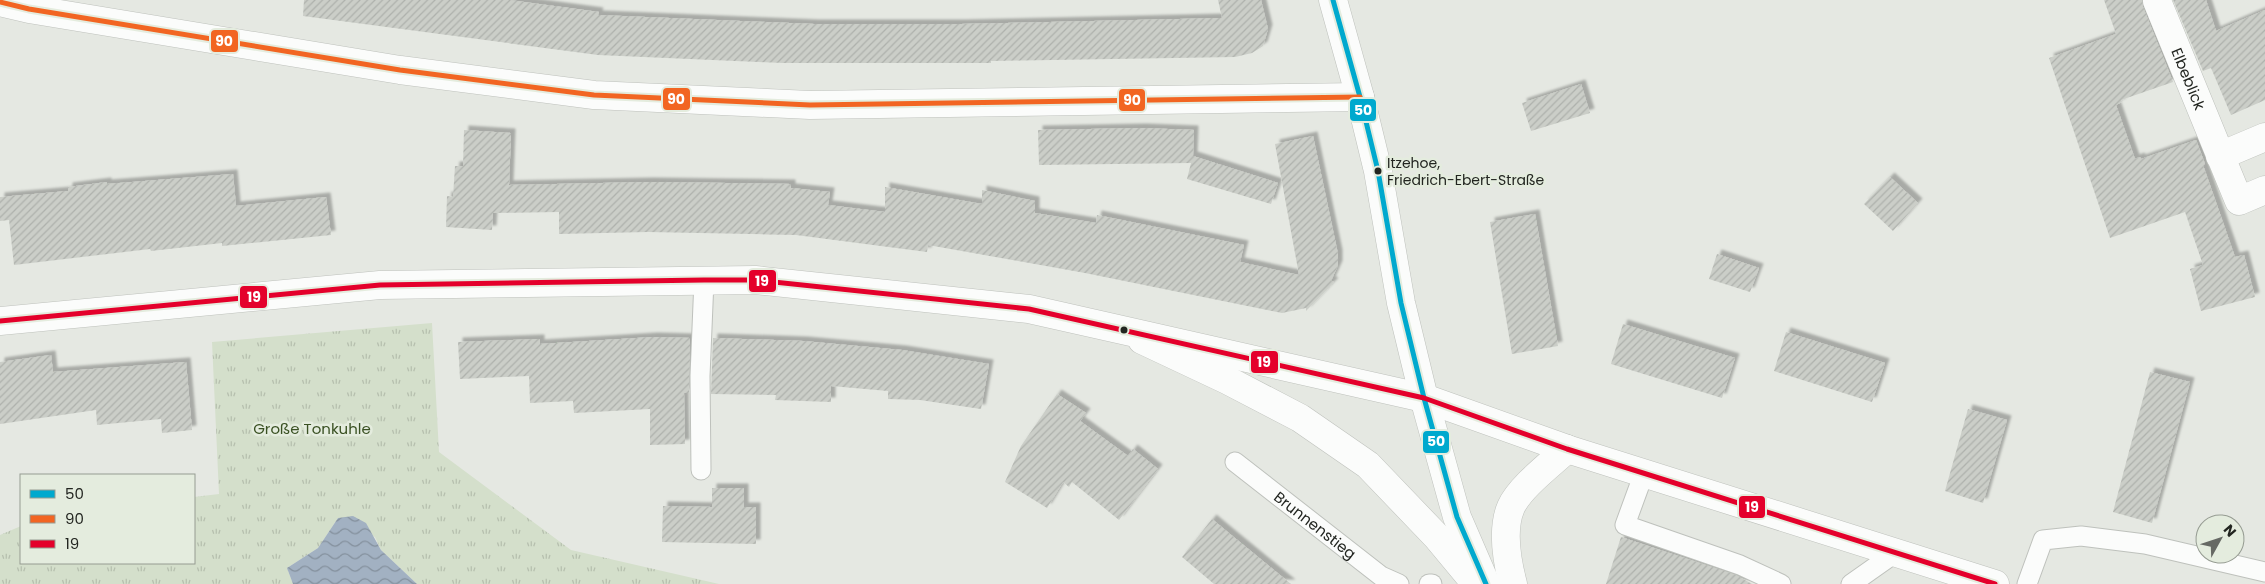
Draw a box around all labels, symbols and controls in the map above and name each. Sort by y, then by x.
line badge: 90 [210,29,239,53]
text: 90 [215,31,233,51]
street label: Elbeblick [2167,45,2211,113]
line badge: 90 [662,87,691,111]
line badge: 90 [1118,88,1146,112]
text: 90 [667,89,685,109]
text: 90 [1123,90,1141,110]
line badge: 50 [1349,98,1377,122]
text: 50 [1354,100,1372,120]
place label: Itzehoe, Friedrich-Ebert-Straße [1387,153,1545,190]
marker: Itzehoe, Friedrich-Ebert-Straße [1373,166,1383,176]
line badge: 19 [748,269,777,293]
text: 19 [755,271,769,291]
line badge: 19 [239,285,268,309]
text: 19 [247,287,261,307]
unlabelled marker [1119,325,1129,335]
line badge: 19 [1250,350,1279,374]
text: 19 [1257,352,1271,372]
park label: Große Tonkuhle [253,418,371,439]
line badge: 50 [1422,430,1450,454]
text: 50 [1427,431,1445,451]
legend [20,474,195,564]
text: 50 [65,483,84,504]
street label: Brunnenstieg [1270,486,1361,564]
line badge: 19 [1738,495,1766,519]
text: 19 [1745,497,1759,517]
text: 90 [65,508,84,529]
north arrow [2195,514,2245,564]
text: N [2219,520,2241,541]
text: 19 [65,533,79,554]

